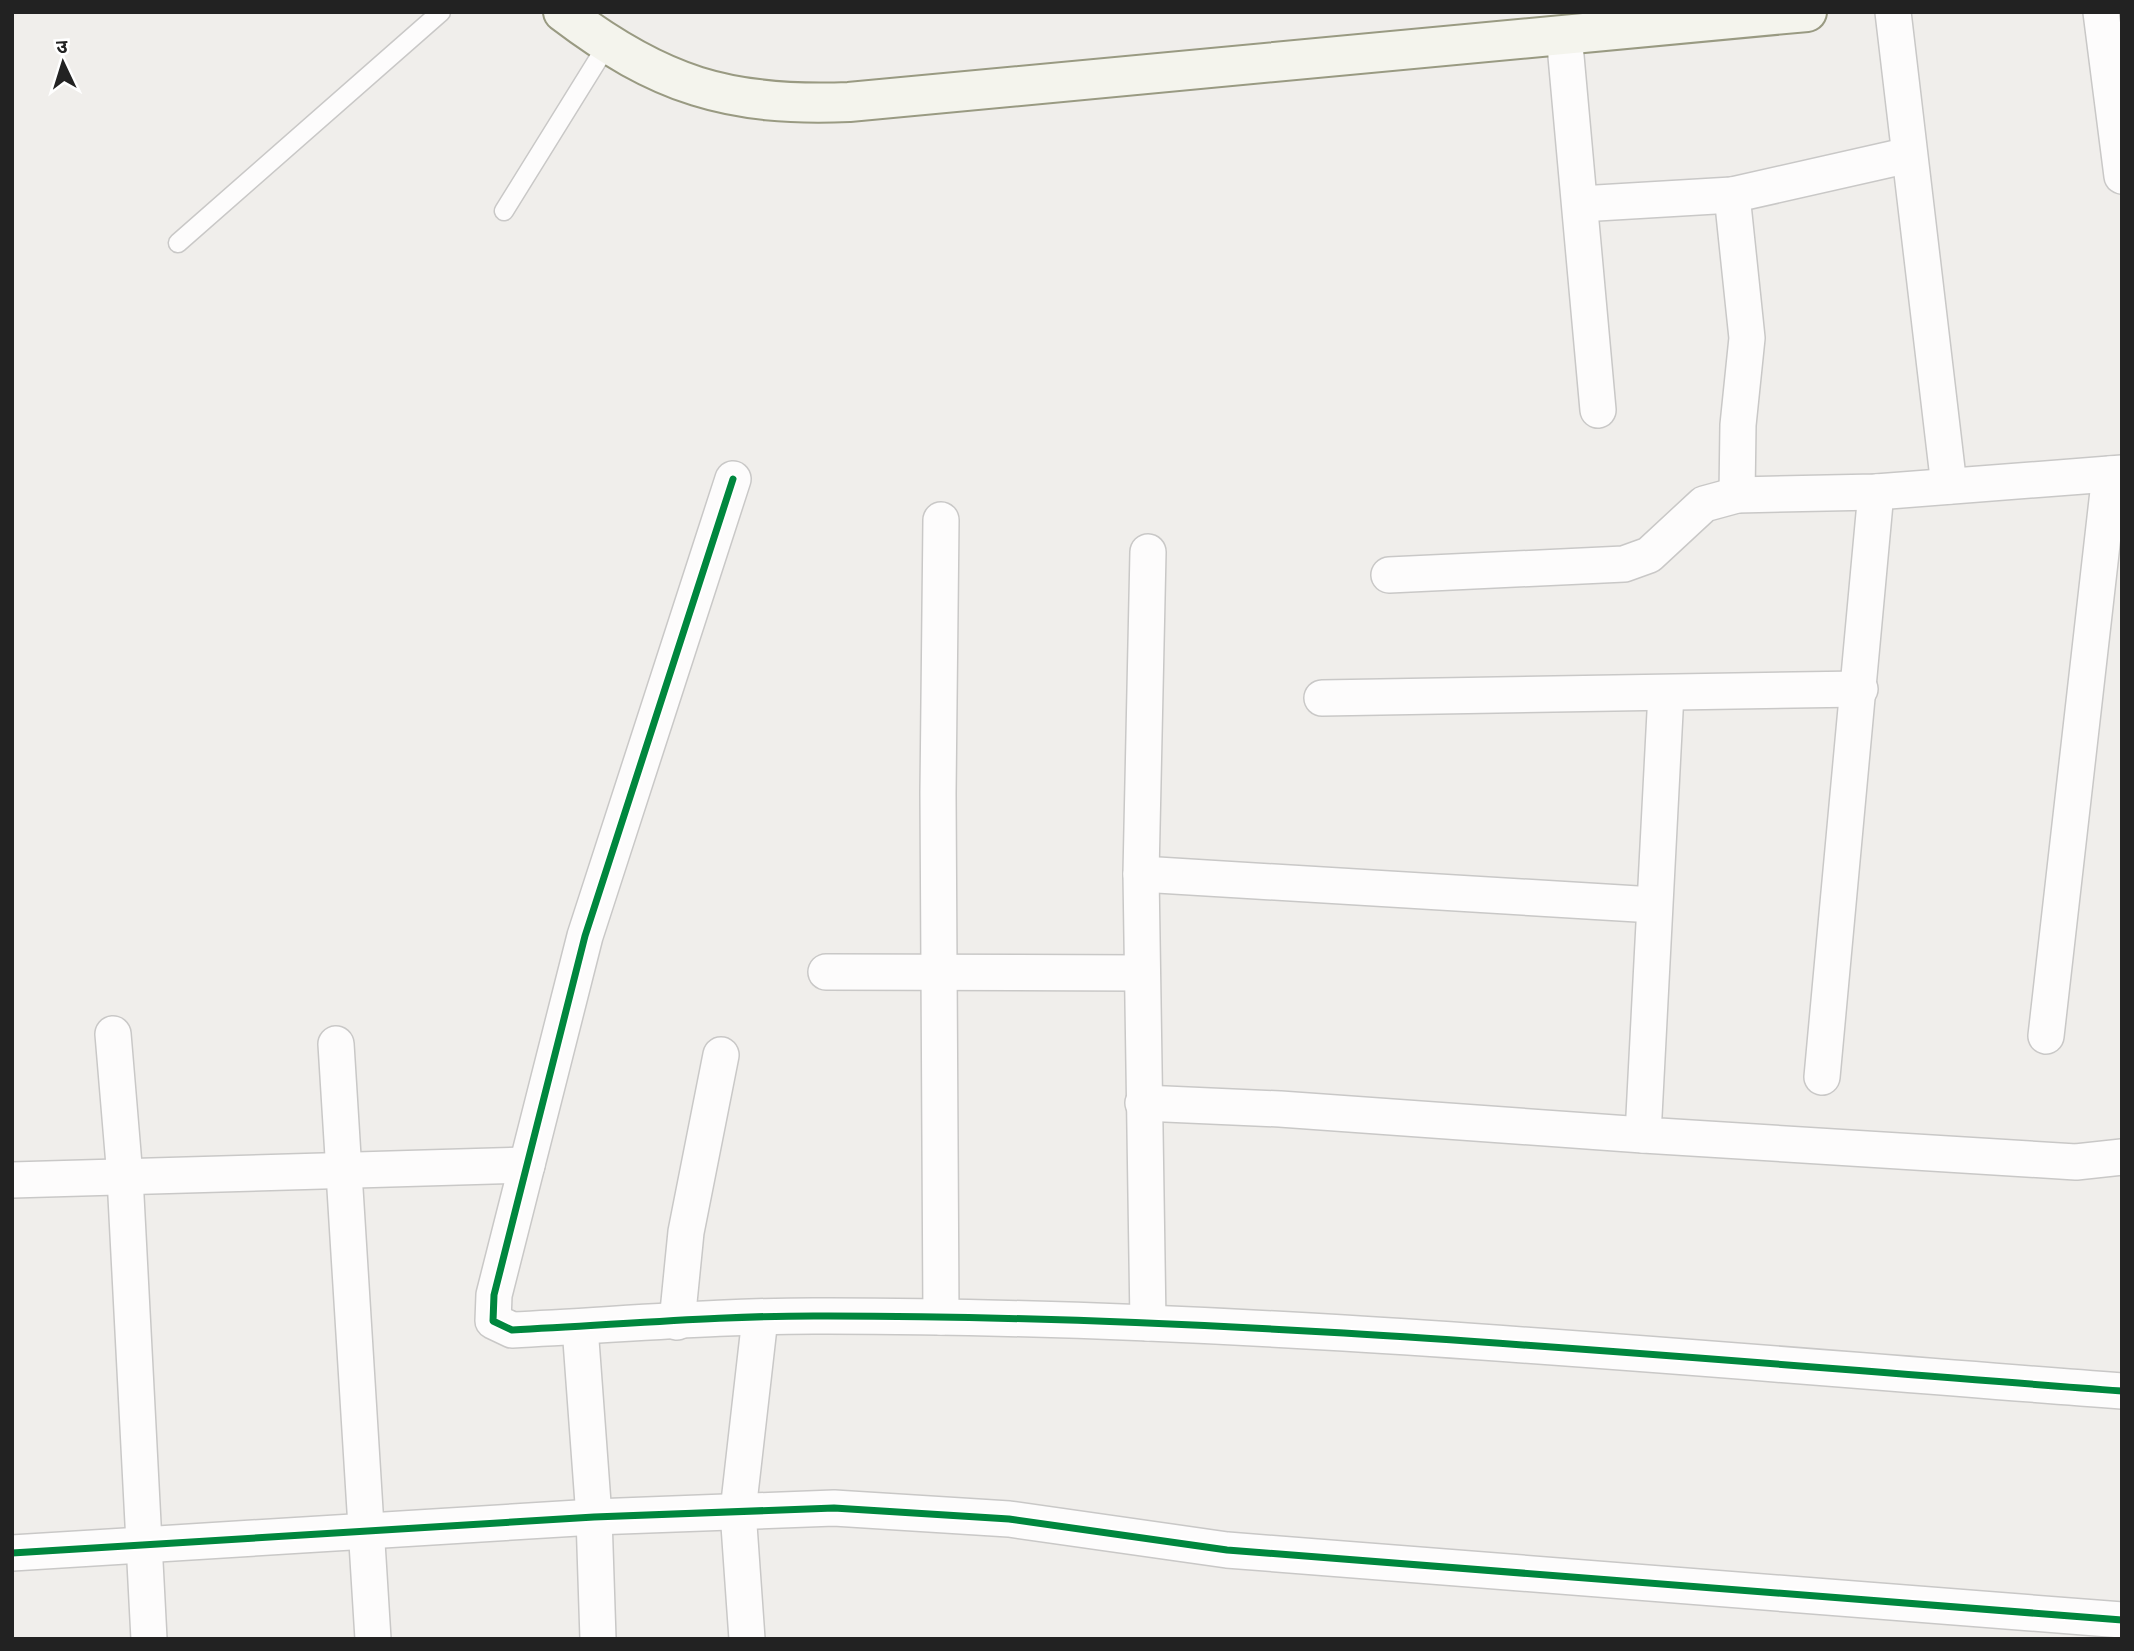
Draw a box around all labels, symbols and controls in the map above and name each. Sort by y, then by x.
north arrow [28,28,98,98]
text: उ [55,34,69,58]

